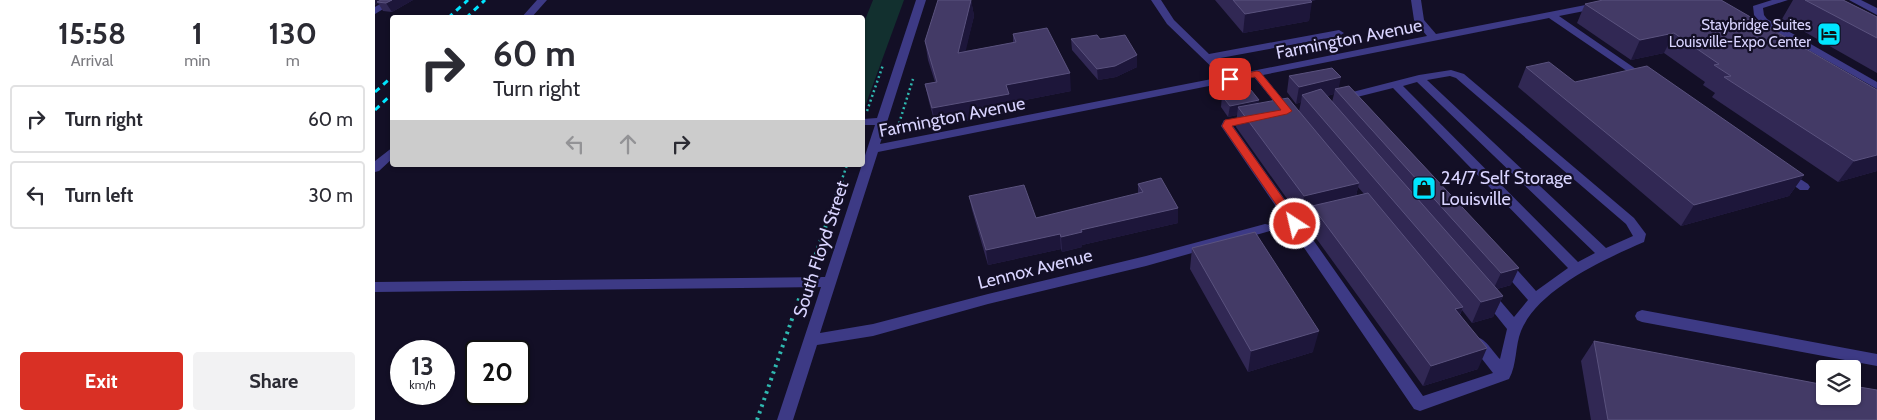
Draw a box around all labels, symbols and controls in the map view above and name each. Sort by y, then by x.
street label: Farmington Avenue [1274,14,1424,64]
text: 15:58 [58,15,126,52]
text: 1 [192,15,203,52]
text: 130 [269,15,317,52]
place label: Staybridge Suites Louisville-Expo Center [1669,16,1811,51]
hotel icon: Staybridge Suites Louisville-Expo Center [1816,21,1842,47]
text: 60 m [493,32,576,75]
icon: right [410,35,475,100]
text: Arrival [71,51,113,70]
text: min [184,51,211,70]
text: m [286,51,300,70]
pin [1209,58,1251,100]
icon: arrive [1216,65,1244,93]
text: Turn right [493,75,580,102]
street label: Farmington Avenue [877,92,1027,142]
icon: right [22,105,50,133]
text: Turn right [65,108,143,131]
text: 60 m [308,108,353,131]
icon: left [561,130,589,158]
icon: ahead [614,130,642,158]
icon: right [667,130,695,158]
place label: 24/7 Self Storage Louisville [1441,167,1572,210]
shop icon: 24/7 Self Storage Louisville [1411,175,1437,201]
street label: South Floyd Street [789,178,853,320]
icon: left [22,181,50,209]
text: Turn left [65,184,133,207]
text: 30 m [309,184,353,207]
position arrow [1268,197,1320,249]
street label: Lennox Avenue [975,244,1095,294]
speed limit sign: 20 [465,340,530,405]
text: 13 [411,351,434,381]
button: Exit [20,352,183,410]
button: Share [193,352,355,410]
map controls [1816,360,1861,405]
button: layers [1816,360,1861,405]
text: km/h [409,377,436,392]

